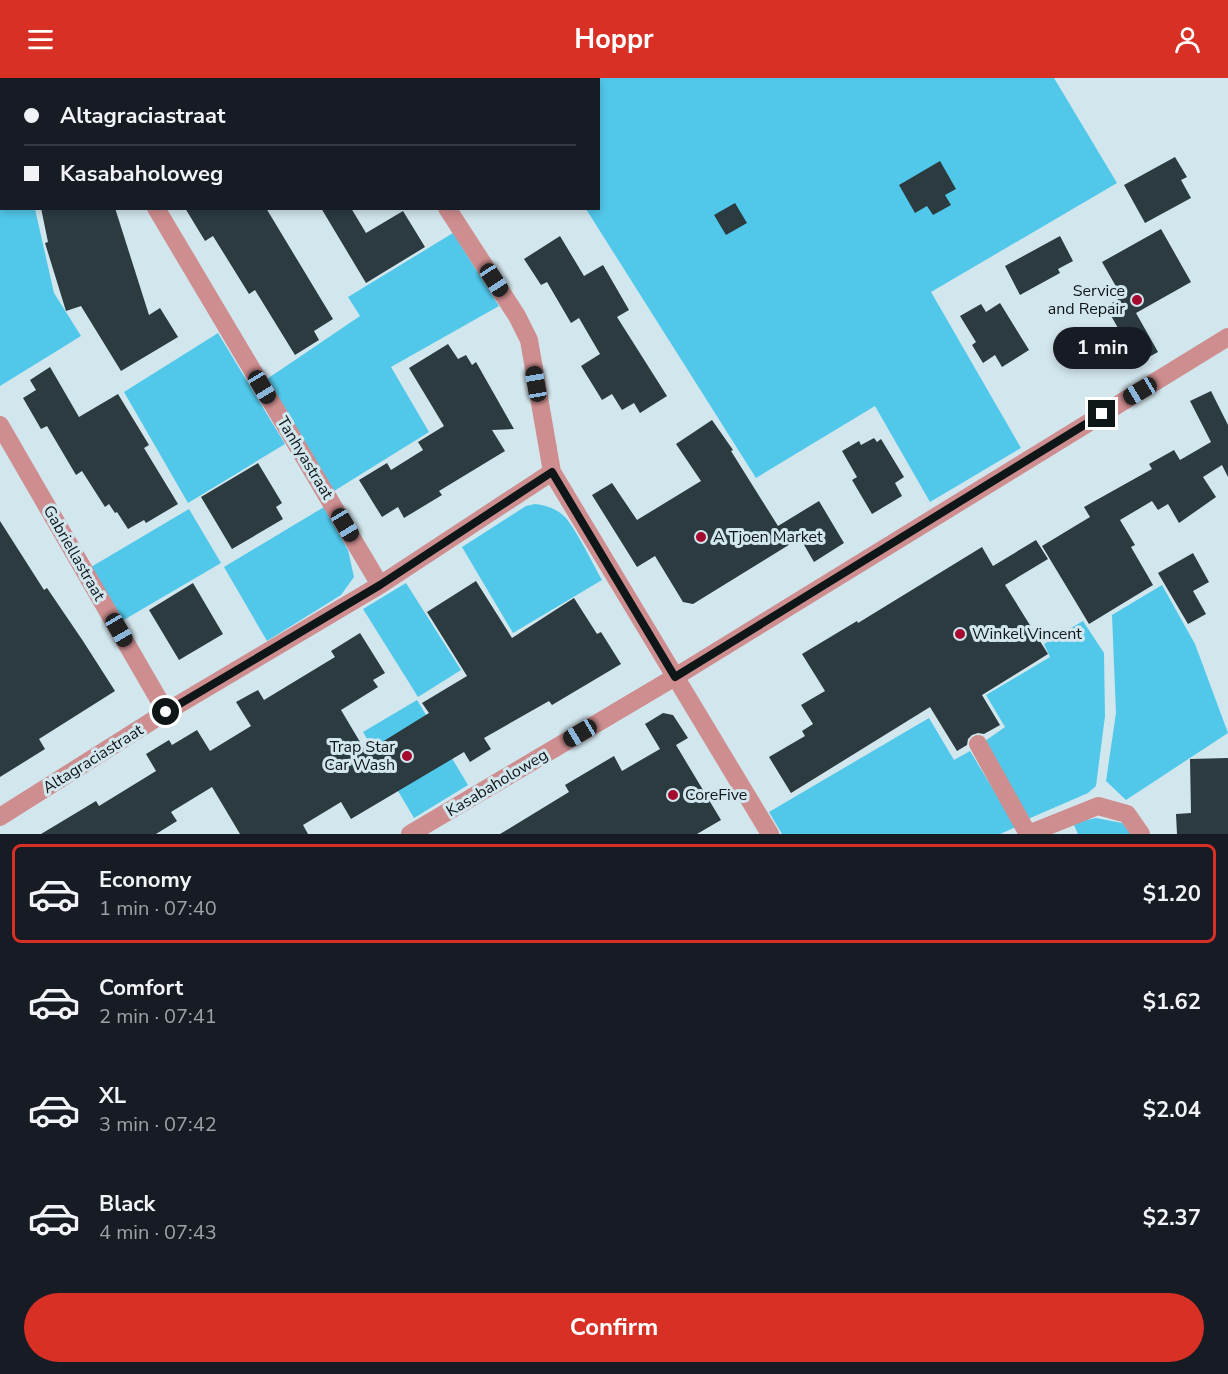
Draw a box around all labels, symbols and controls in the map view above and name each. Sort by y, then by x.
text: Hoppr [574,21,654,58]
icon: menu [24,23,57,56]
icon: person [1171,23,1204,56]
text: Altagraciastraat [60,101,226,131]
text: Kasabaholoweg [60,159,223,189]
car [477,260,511,300]
place label: Service and Repair [1048,280,1125,320]
marker: Service and Repair [1130,293,1144,307]
callout: 1 min [1052,327,1152,369]
text: 1 min [1077,334,1128,361]
car [524,365,548,403]
car [245,367,279,407]
car [1120,374,1160,408]
route end [1088,400,1115,427]
street label: Tanhyastraat [272,412,339,504]
street label: Gabriellastraat [38,501,110,605]
car [328,505,362,545]
place label: A Tjoen Market [713,526,823,548]
marker: A Tjoen Market [694,530,708,544]
car [102,610,136,650]
place label: Winkel Vincent [972,623,1082,645]
marker: Winkel Vincent [953,627,967,641]
route start [152,698,179,725]
car [560,716,600,750]
street label: Altagraciastraat [38,719,148,799]
place label: Trap Star Car Wash [324,736,395,776]
street label: Kasabaholoweg [442,744,552,822]
marker: Trap Star Car Wash [400,749,414,763]
place label: CoreFive [685,784,747,806]
marker: CoreFive [666,788,680,802]
text: Economy [99,865,191,895]
icon: car [27,867,81,921]
text: $1.20 [1143,879,1201,909]
text: 1 min · 07:40 [99,895,217,922]
text: Comfort [99,973,183,1003]
icon: car [27,975,81,1029]
text: $1.62 [1143,987,1201,1017]
text: 2 min · 07:41 [99,1003,217,1030]
text: XL [99,1081,126,1111]
icon: car [27,1083,81,1137]
text: $2.04 [1143,1095,1201,1125]
text: 3 min · 07:42 [99,1111,217,1138]
text: Black [99,1189,155,1219]
icon: car [27,1191,81,1245]
text: $2.37 [1143,1203,1201,1233]
text: 4 min · 07:43 [99,1219,217,1246]
button: Confirm [24,1293,1204,1362]

